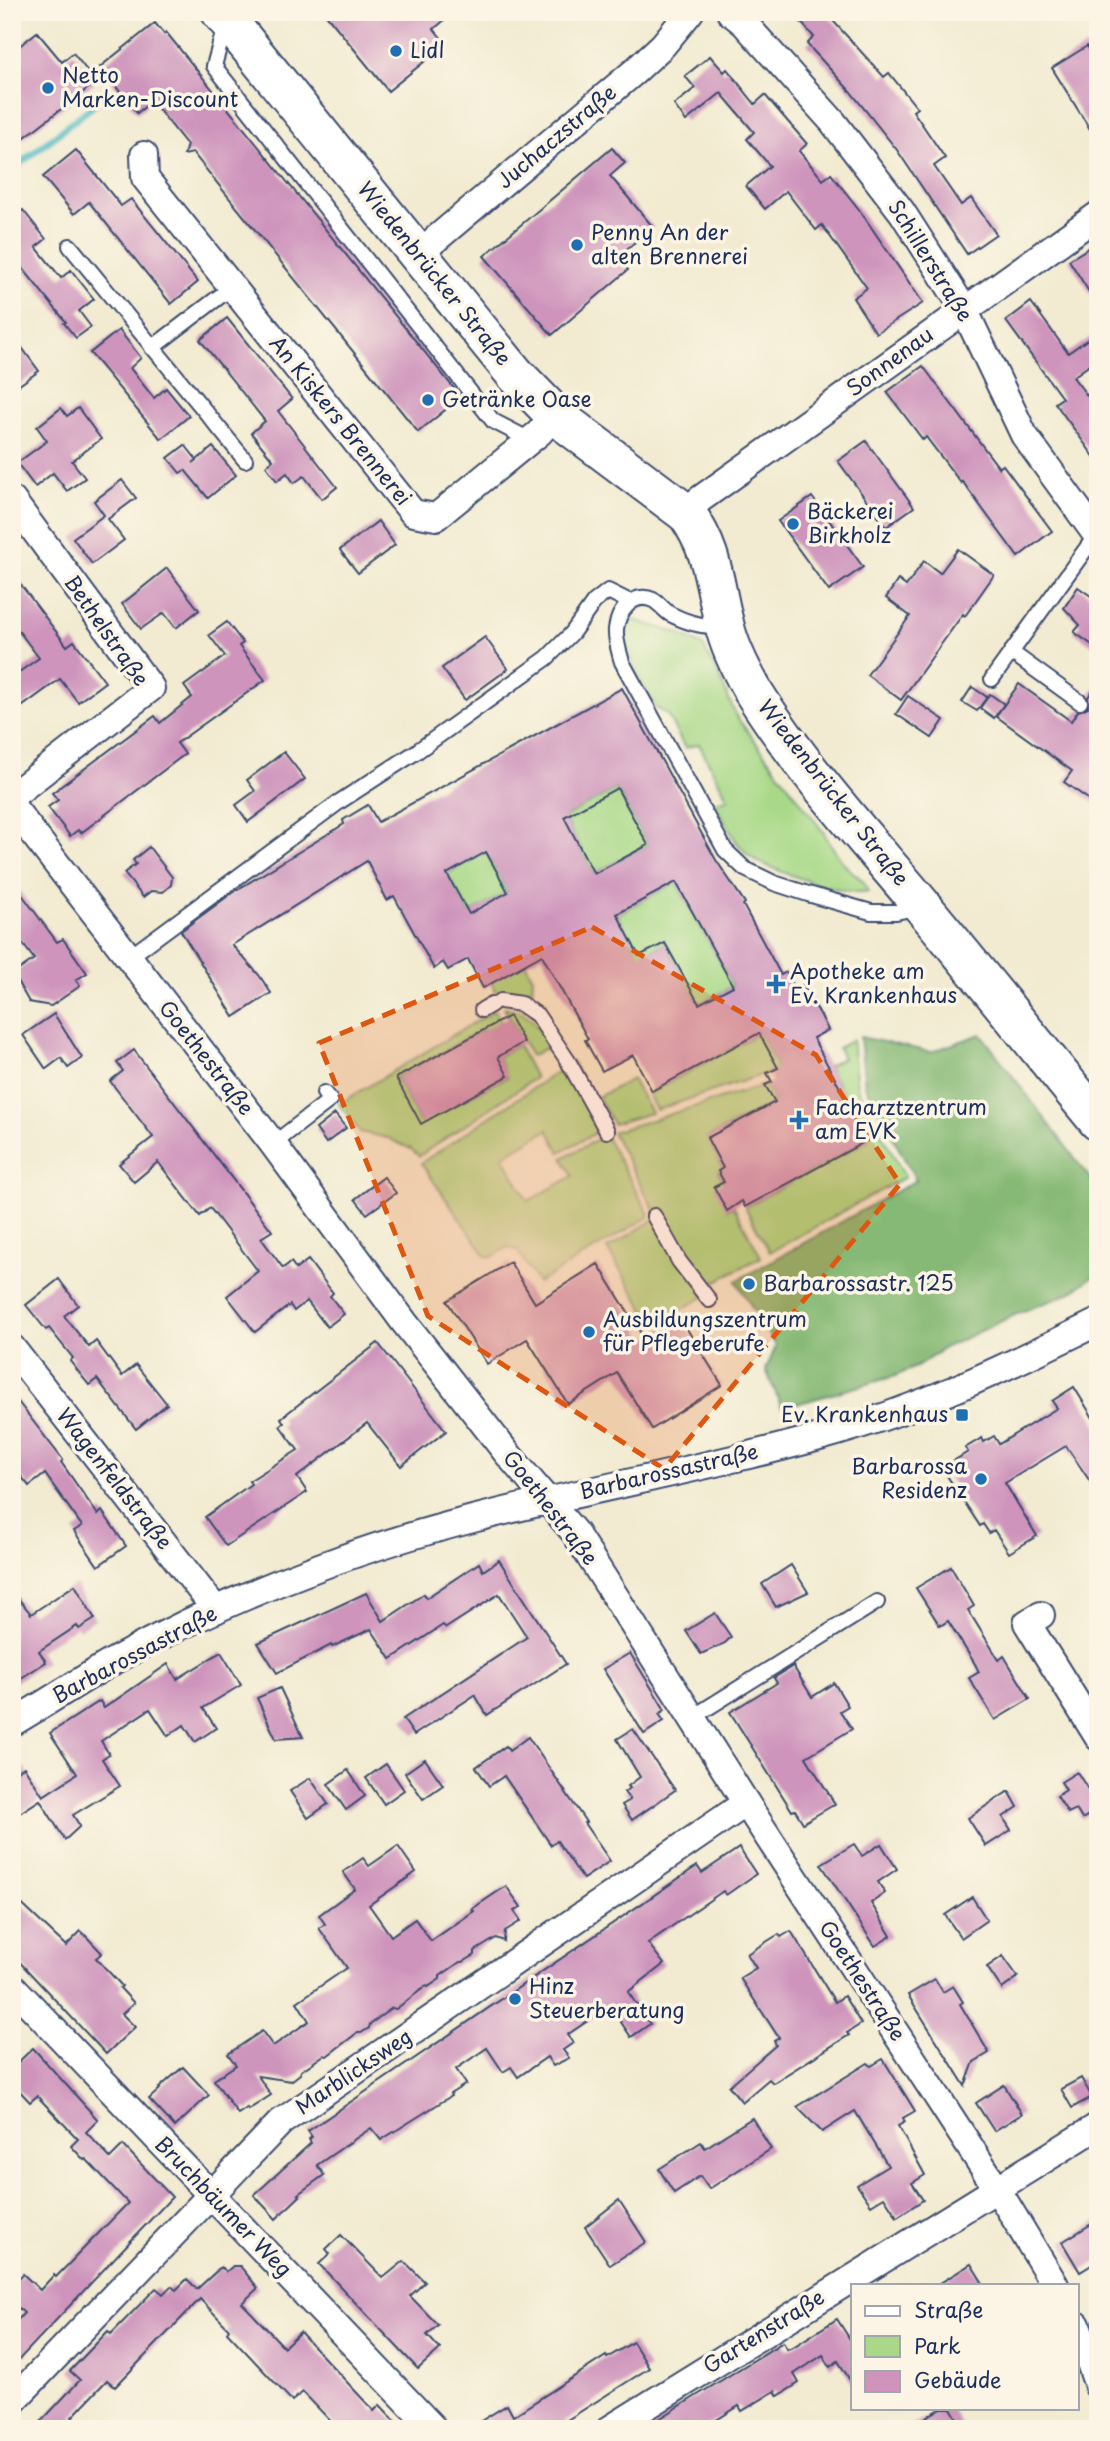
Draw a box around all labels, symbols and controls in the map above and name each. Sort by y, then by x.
place label: Lidl [410,33,445,65]
marker: Lidl [388,43,404,59]
place label: Netto Marken-Discount [62,58,238,114]
street label: Juchaczstraße [489,76,622,195]
marker: Netto Marken-Discount [40,80,56,96]
street label: Wiedenbrücker Straße [351,174,520,372]
street label: Schillerstraße [881,193,982,327]
place label: Penny An der alten Brennerei [591,215,748,271]
marker: Penny An der alten Brennerei [569,237,585,253]
street label: Sonnenau [839,318,939,403]
street label: An Kiskers Brennerei [263,328,420,512]
place label: Getränke Oase [442,382,592,414]
marker: Getränke Oase [420,392,436,408]
place label: Bäckerei Birkholz [807,494,894,550]
marker: Bäckerei Birkholz [785,516,801,532]
street label: Bethelstraße [57,568,158,692]
street label: Wiedenbrücker Straße [751,692,918,892]
place label: Apotheke am Ev. Krankenhaus [790,954,957,1010]
marker: Apotheke am Ev. Krankenhaus [768,976,784,992]
street label: Goethestraße [152,992,263,1121]
place label: Facharztzentrum am EVK [815,1090,987,1146]
marker: Facharztzentrum am EVK [789,1110,809,1130]
place label: Barbarossastr. 125 [763,1266,954,1298]
marker: Barbarossastr. 125 [741,1276,757,1292]
place label: Ausbildungszentrum für Pflegeberufe [603,1302,807,1358]
marker: Ausbildungszentrum für Pflegeberufe [581,1324,597,1340]
place label: Ev. Krankenhaus [781,1397,948,1429]
street label: Wagenfeldstraße [50,1400,181,1556]
marker: Ev. Krankenhaus [954,1407,970,1423]
street label: Barbarossastraße [576,1434,761,1506]
street label: Goethestraße [496,1442,607,1571]
place label: Barbarossa Residenz [851,1449,967,1505]
marker: Barbarossa Residenz [973,1471,989,1487]
street label: Barbarossastraße [46,1596,222,1710]
street label: Goethestraße [812,1913,915,2047]
place label: Hinz Steuerberatung [529,1969,685,2025]
marker: Hinz Steuerberatung [507,1991,523,2007]
street label: Marblicksweg [288,2019,418,2121]
street label: Bruchbäumer Weg [148,2128,300,2283]
street label: Gartenstraße [696,2280,830,2380]
legend [851,2284,1078,2410]
text: Straße [914,2293,983,2325]
text: Park [914,2329,961,2361]
text: Gebäude [914,2363,1001,2395]

